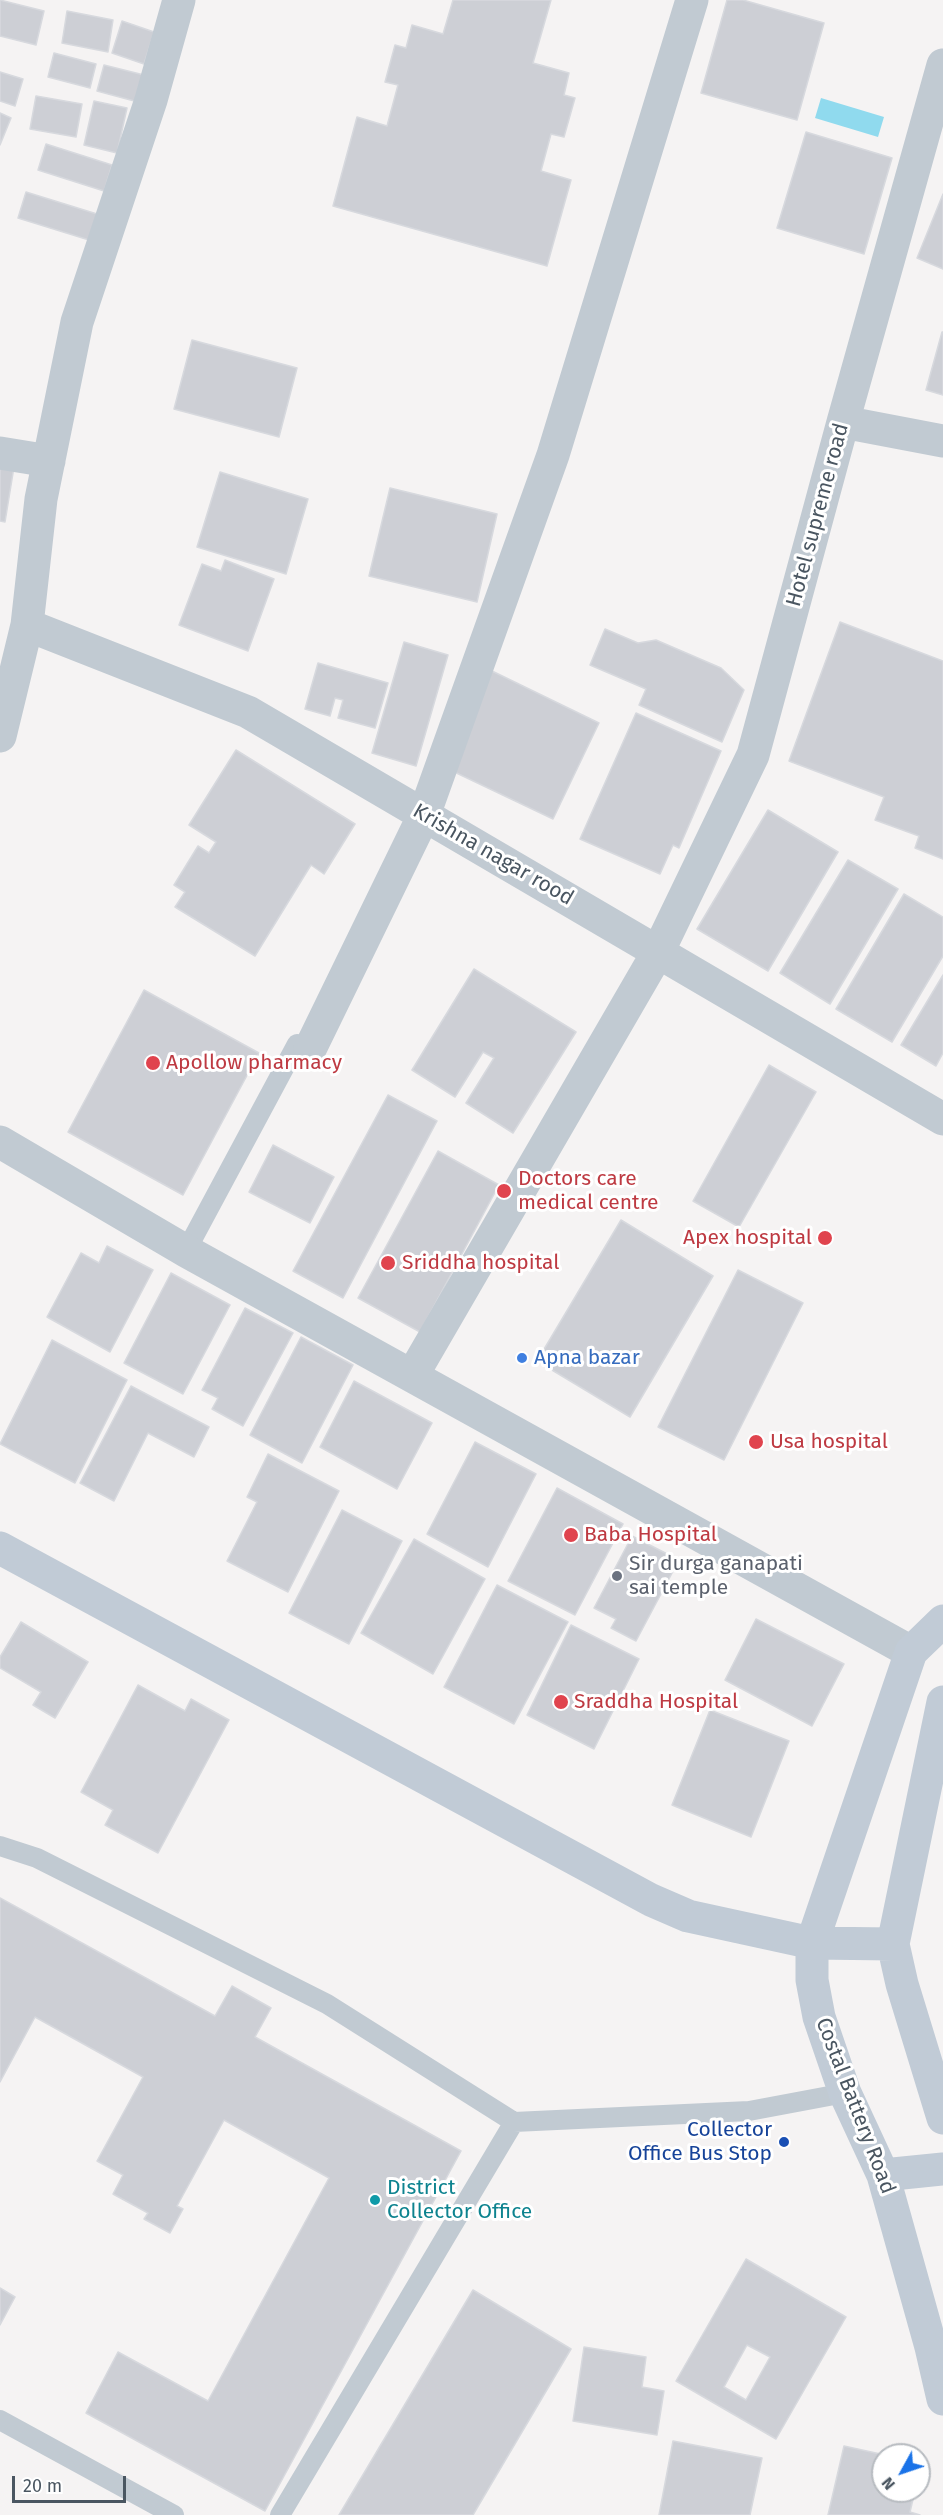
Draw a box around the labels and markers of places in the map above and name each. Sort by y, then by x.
place label: Apollow pharmacy [166,1050,342,1076]
marker: Apollow pharmacy [144,1054,162,1072]
place label: Doctors care medical centre [518,1166,659,1216]
marker: Doctors care medical centre [495,1182,513,1200]
place label: Apex hospital [683,1225,812,1251]
marker: Apex hospital [816,1229,834,1247]
place label: Sriddha hospital [402,1250,559,1276]
marker: Sriddha hospital [379,1254,397,1272]
place label: Apna bazar [534,1345,640,1371]
marker: Apna bazar [515,1351,529,1365]
place label: Usa hospital [770,1429,888,1455]
marker: Usa hospital [747,1433,765,1451]
place label: Baba Hospital [584,1522,717,1548]
marker: Baba Hospital [562,1526,580,1544]
place label: Sir durga ganapati sai temple [629,1551,803,1601]
marker: Sir durga ganapati sai temple [610,1569,624,1583]
place label: Sraddha Hospital [574,1689,738,1715]
marker: Sraddha Hospital [552,1693,570,1711]
place label: Collector Office Bus Stop [628,2117,772,2167]
marker: Collector Office Bus Stop [777,2135,791,2149]
place label: District Collector Office [387,2175,532,2225]
marker: District Collector Office [368,2193,382,2207]

